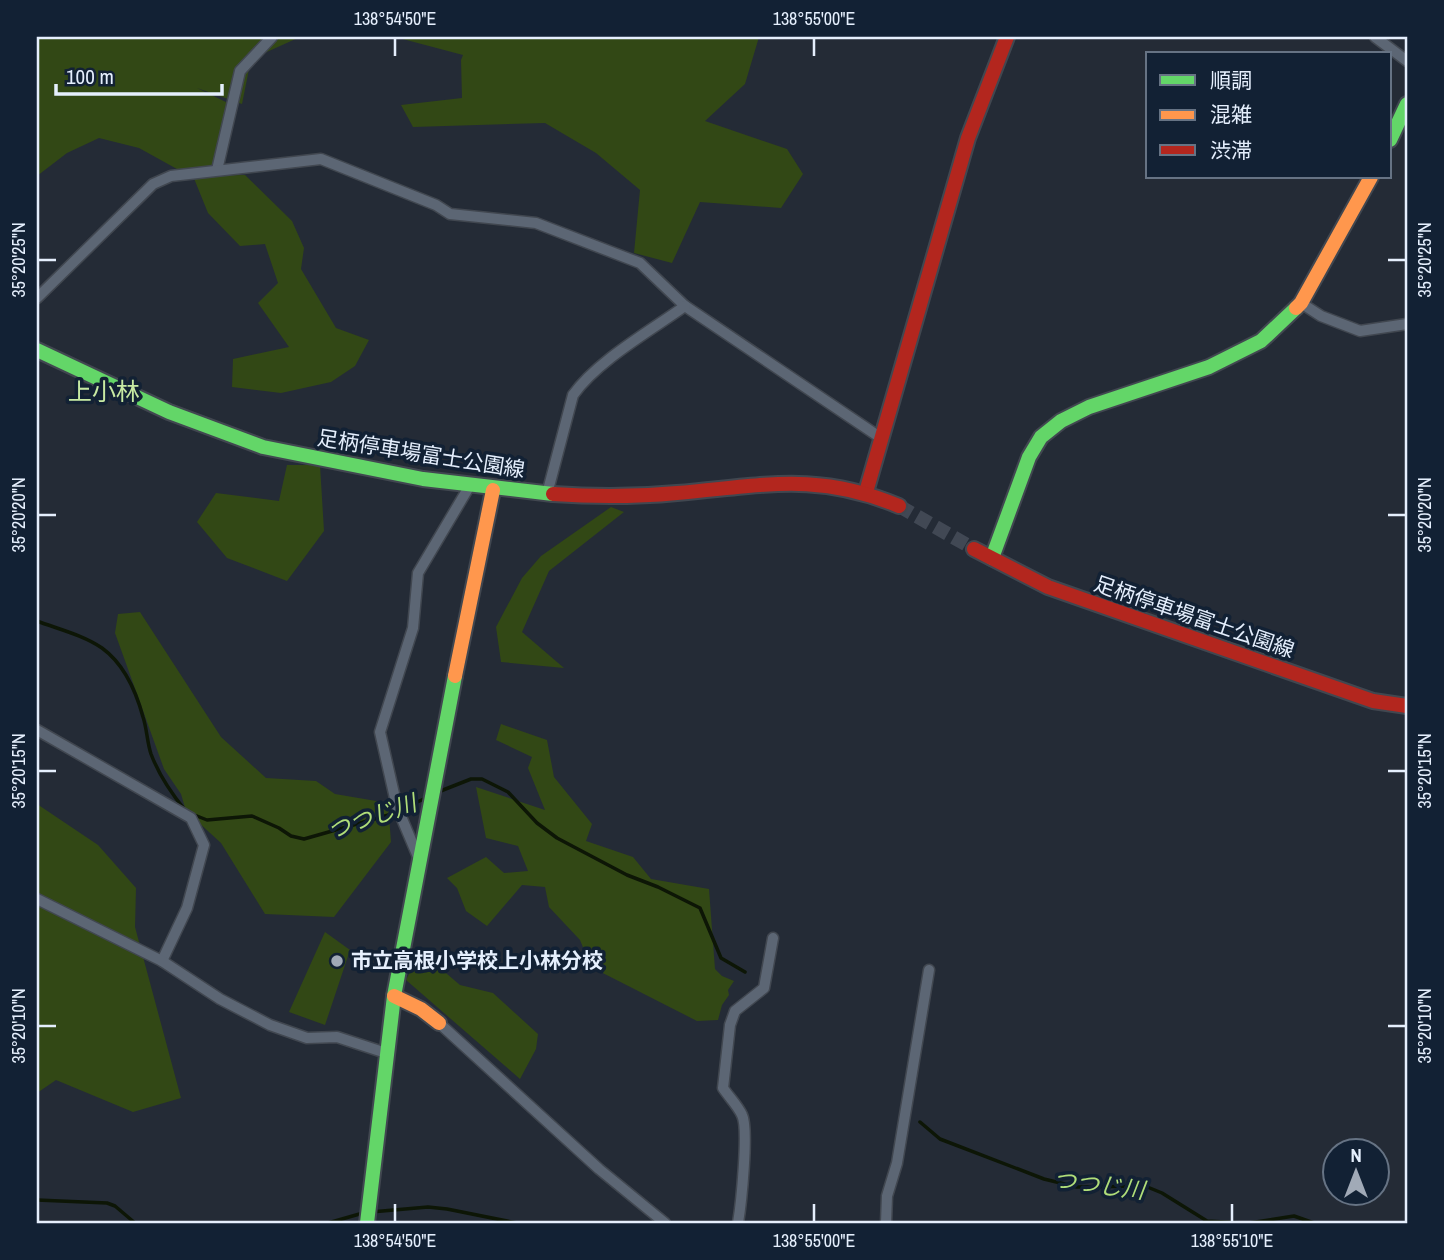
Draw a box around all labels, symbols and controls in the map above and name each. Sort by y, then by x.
text: 138°54'50"E [354,6,436,31]
text: 138°55'00"E [773,6,855,31]
scale bar [56,52,222,96]
legend [1146,52,1392,178]
text: 100 m [66,62,114,91]
text: 順調 [1210,66,1252,95]
text: 混雑 [1210,100,1252,129]
text: 渋滞 [1210,136,1252,165]
text: 35°20'25"N [6,222,31,298]
text: 35°20'25"N [1412,222,1437,298]
district label: 上小林 [68,375,140,407]
street label: 足柄停車場富士公園線 [315,423,527,484]
text: 35°20'20"N [6,477,31,553]
text: 35°20'20"N [1412,477,1437,553]
street label: 足柄停車場富士公園線 [1090,569,1298,664]
text: 35°20'15"N [6,733,31,809]
text: 35°20'15"N [1412,733,1437,809]
water label: つつじ川 [323,786,423,846]
place label: 市立高根小学校上小林分校 [351,946,603,975]
marker: 市立高根小学校上小林分校 [329,953,345,969]
text: 35°20'10"N [6,988,31,1064]
text: 35°20'10"N [1412,988,1437,1064]
north arrow [1322,1138,1392,1208]
text: N [1350,1142,1362,1168]
water label: つつじ川 [1052,1164,1150,1206]
text: 138°54'50"E [354,1228,436,1253]
text: 138°55'00"E [773,1228,855,1253]
text: 138°55'10"E [1191,1228,1273,1253]

